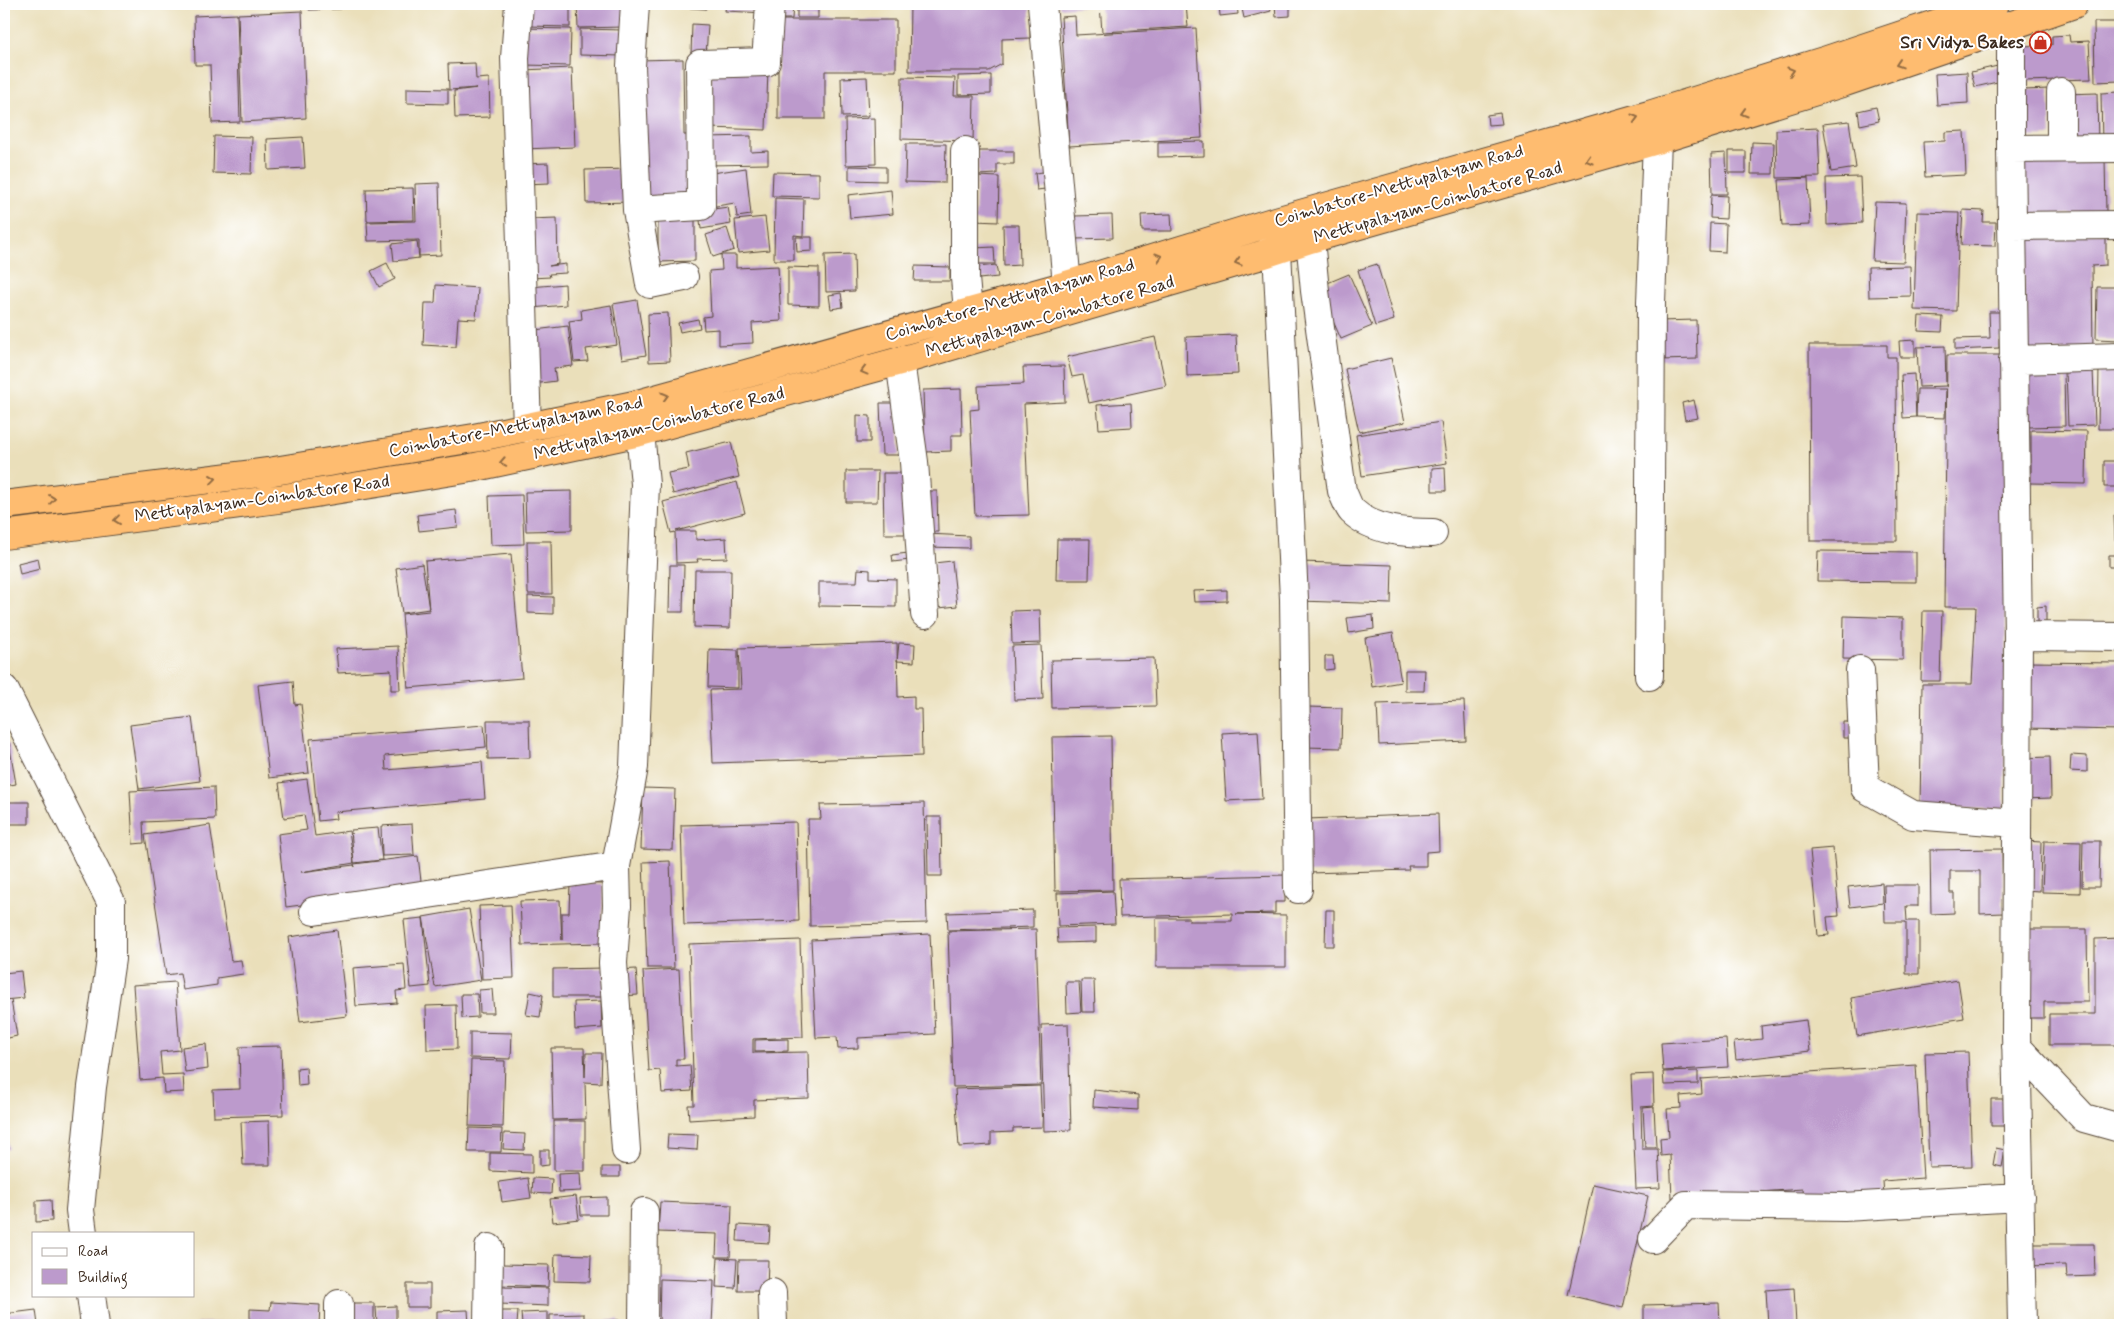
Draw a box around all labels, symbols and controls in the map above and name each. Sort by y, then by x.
place label: Sri Vidya Bakes [1900,31,2024,55]
shop icon: Sri Vidya Bakes [2028,31,2052,55]
one-way arrow [1895,58,1904,68]
one-way arrow [1786,67,1794,77]
one-way arrow [1741,107,1749,117]
one-way arrow [1631,114,1639,124]
street label: Coimbatore-Mettupalayam Road [1271,139,1527,233]
one-way arrow [1585,154,1593,164]
street label: Mettupalayam-Coimbatore Road [1311,156,1565,250]
street label: Coimbatore-Mettupalayam Road [882,253,1138,347]
one-way arrow [1154,253,1162,263]
one-way arrow [1234,256,1243,267]
street label: Mettupalayam-Coimbatore Road [923,270,1177,364]
one-way arrow [859,365,868,376]
street label: Mettupalayam-Coimbatore Road [531,381,787,467]
street label: Coimbatore-Mettupalayam Road [387,391,645,463]
one-way arrow [661,391,670,402]
one-way arrow [498,456,507,466]
street label: Mettupalayam-Coimbatore Road [133,469,391,529]
one-way arrow [210,474,218,485]
one-way arrow [48,494,56,505]
one-way arrow [113,514,121,525]
legend [32,1232,195,1296]
text: Road [78,1242,108,1262]
text: Building [78,1268,128,1289]

